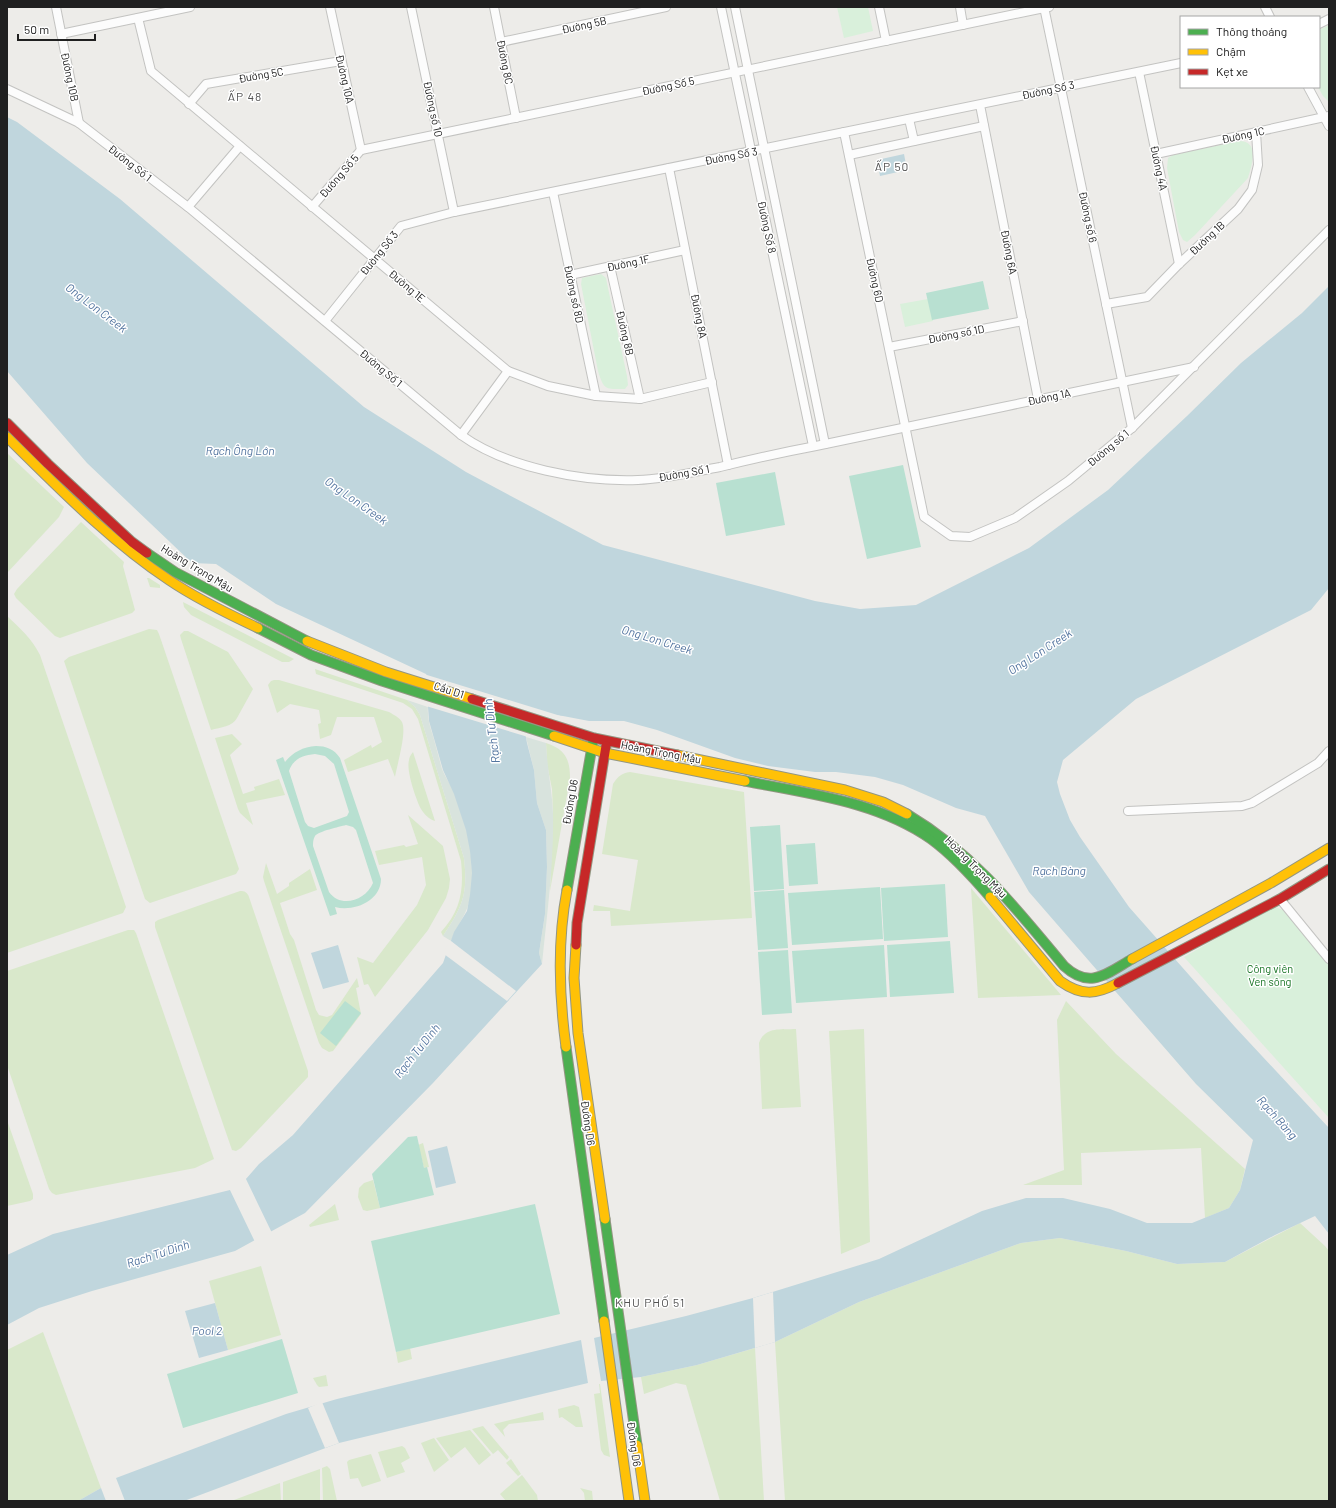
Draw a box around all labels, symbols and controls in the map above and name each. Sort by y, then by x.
street label: Đường 5B [560,13,608,36]
scale bar [18,16,95,42]
legend [1180,16,1320,88]
text: 50 m [24,22,49,36]
text: Thông thoáng [1216,24,1287,38]
street label: Đường 8C [495,38,516,86]
text: Chậm [1216,44,1246,58]
street label: Đường 10B [59,51,82,103]
street label: Đường 10A [334,53,358,105]
street label: Đường 5C [237,64,284,85]
text: Kẹt xe [1216,64,1248,78]
street label: Đường Số 5 [640,74,696,97]
street label: Đường Số 3 [1020,78,1075,101]
street label: Đường số 10 [421,80,446,138]
district label: ẤP 48 [228,89,262,103]
street label: Đường 1C [1220,124,1266,145]
street label: Đường Số 1 [106,142,155,184]
street label: Đường Số 3 [703,144,758,167]
street label: Đường 4A [1148,144,1171,192]
street label: Đường Số 5 [316,151,361,200]
district label: ẤP 50 [875,159,909,173]
street label: Đường số 6 [1077,190,1100,244]
street label: Đường Số 8 [756,199,779,255]
street label: Đường 1B [1186,218,1227,257]
street label: Đường Số 3 [357,228,400,278]
street label: Đường 6A [999,228,1020,276]
street label: Đường 1F [605,252,650,273]
street label: Đường 6D [864,256,887,304]
street label: Đường số 8D [562,264,587,324]
street label: Đường 1E [386,267,429,305]
water label: Ong Lon Creek [63,280,130,335]
street label: Đường 8A [689,292,710,340]
street label: Đường 8B [614,309,637,357]
street label: Đường số 1D [927,322,985,345]
street label: Đường Số 1 [357,346,405,389]
street label: Đường 1A [1026,386,1072,407]
street label: Đường số 1 [1084,426,1131,469]
water label: Rạch Ông Lớn [206,443,274,457]
street label: Đường Số 1 [657,462,710,483]
water label: Ong Lon Creek [323,473,391,527]
street label: Hoàng Trọng Mậu [159,541,236,594]
water label: Ong Lon Creek [620,622,694,656]
water label: Ong Lon Creek [1005,625,1074,677]
street label: Cầu D1 [432,679,466,700]
water label: Rạch Tư Dinh [480,698,502,764]
street label: Hoàng Trọng Mậu [620,737,703,766]
street label: Đường D6 [559,778,580,826]
street label: Hoàng Trọng Mậu [943,833,1010,900]
water label: Rạch Bàng [1032,863,1086,877]
park label: Công viên Ven sông [1247,962,1293,988]
water label: Rạch Tư Dinh [390,1021,442,1080]
water label: Rạch Bàng [1255,1093,1301,1142]
street label: Đường D6 [579,1099,598,1147]
water label: Rạch Tư Dinh [125,1236,191,1270]
district label: KHU PHỐ 51 [615,1295,685,1309]
water label: Pool 2 [192,1323,222,1337]
street label: Đường D6 [625,1420,644,1468]

